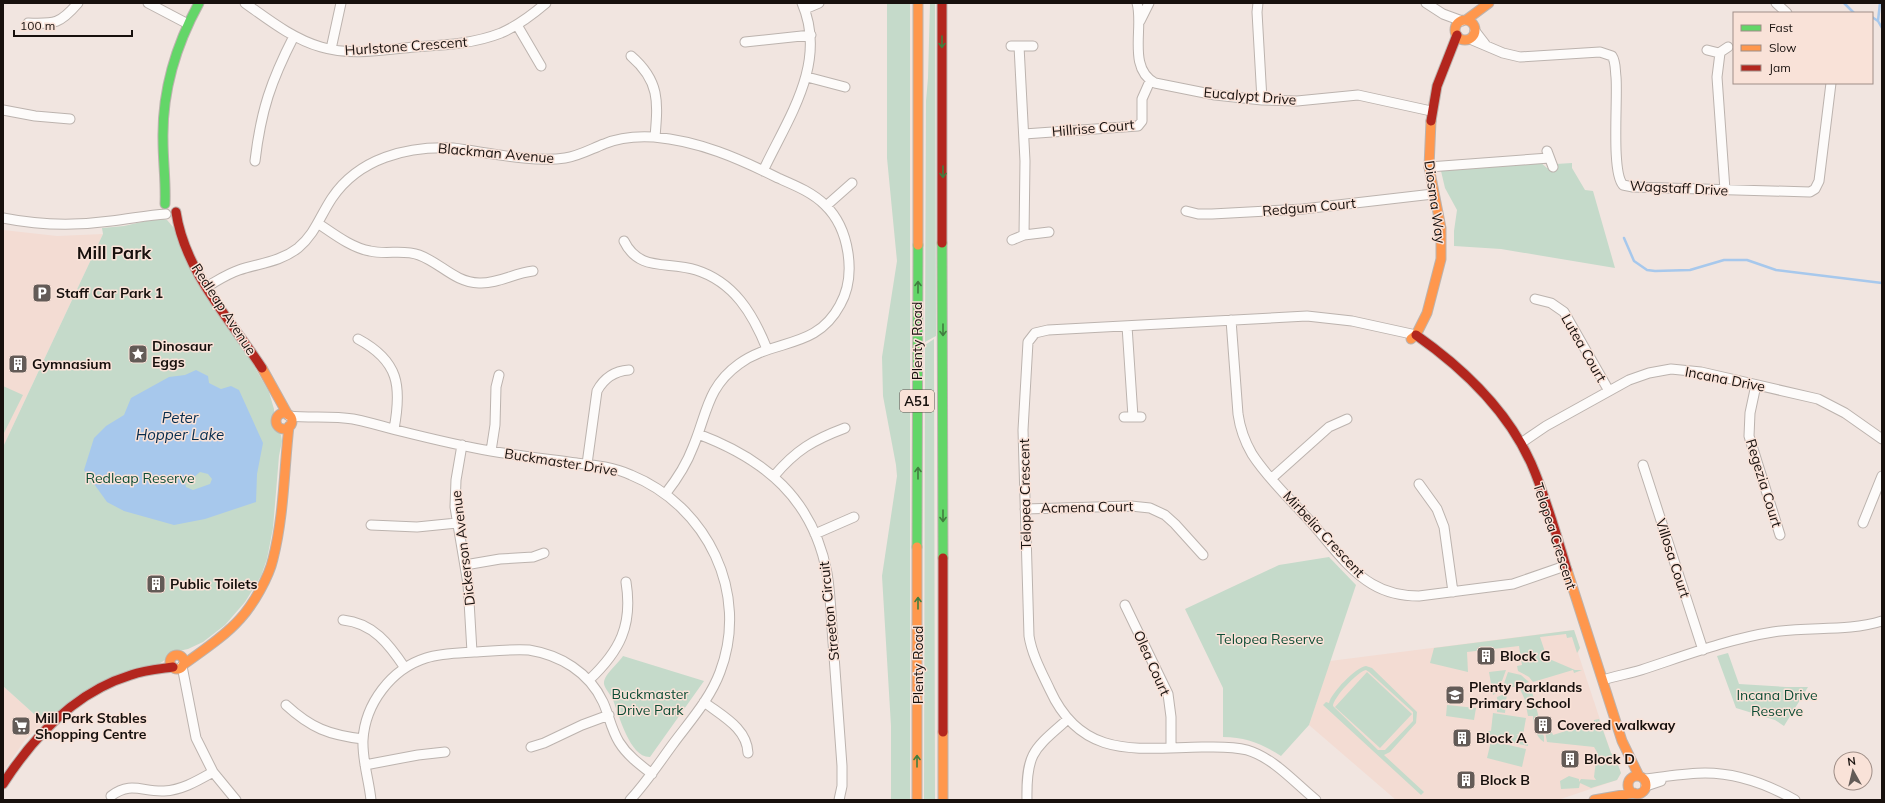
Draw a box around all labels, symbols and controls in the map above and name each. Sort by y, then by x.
scale bar [14,12,132,38]
legend [1733,12,1873,84]
text: 100 m [20,18,55,33]
text: Fast [1769,20,1793,35]
street label: Hurlstone Crescent [344,33,468,59]
one-way arrow [938,35,946,48]
text: Slow [1769,40,1797,55]
text: Jam [1769,60,1791,75]
street label: Eucalypt Drive [1203,83,1297,109]
street label: Hillrise Court [1051,115,1135,141]
street label: Blackman Avenue [437,139,555,167]
street label: Diosma Way [1420,159,1450,245]
one-way arrow [939,165,947,178]
street label: Wagstaff Drive [1629,176,1729,200]
street label: Redgum Court [1262,194,1356,220]
district label: Mill Park [77,241,152,264]
street label: Redleap Avenue [188,260,260,358]
one-way arrow [914,281,921,294]
parking icon: Staff Car Park 1 [31,282,53,304]
place label: Staff Car Park 1 [56,284,163,302]
street label: Plenty Road [908,302,926,380]
street label: Lutea Court [1557,311,1611,385]
one-way arrow [939,323,947,336]
place label: Dinosaur Eggs [152,337,213,371]
place icon: Dinosaur Eggs [127,343,149,365]
building icon: Gymnasium [7,353,29,375]
place label: Gymnasium [32,355,111,373]
street label: Incana Drive [1683,362,1767,396]
road number: A51 [900,390,934,412]
water label: Peter Hopper Lake [136,408,224,444]
street label: Regezia Court [1742,437,1786,529]
street label: Telopea Crescent [1015,438,1035,550]
street label: Buckmaster Drive [503,444,619,480]
one-way arrow [914,467,922,480]
park label: Redleap Reserve [85,469,195,487]
street label: Telopea Crescent [1529,480,1581,592]
street label: Mirbelia Crescent [1279,487,1369,581]
street label: Dickerson Avenue [447,489,479,607]
street label: Acmena Court [1040,497,1134,517]
one-way arrow [939,509,947,522]
street label: Villosa Court [1652,516,1694,600]
street label: Streeton Circuit [815,560,843,661]
building icon: Public Toilets [145,573,167,595]
place label: Public Toilets [170,575,258,593]
one-way arrow [914,597,922,610]
street label: Plenty Road [909,626,927,704]
street label: Olea Court [1130,628,1174,698]
park label: Telopea Reserve [1217,630,1323,648]
building icon: Block G [1475,645,1497,667]
place label: Block G [1500,647,1551,665]
place label: Plenty Parklands Primary School [1469,678,1582,712]
school or university icon: Plenty Parklands Primary School [1444,684,1466,706]
park label: Buckmaster Drive Park [612,685,689,719]
park label: Incana Drive Reserve [1736,686,1818,720]
place label: Mill Park Stables Shopping Centre [35,709,147,743]
building icon: Covered walkway [1532,714,1554,736]
supermarket icon: Mill Park Stables Shopping Centre [10,715,32,737]
place label: Covered walkway [1557,716,1676,734]
building icon: Block A [1451,727,1473,749]
place label: Block A [1476,729,1527,747]
building icon: Block D [1559,748,1581,770]
place label: Block D [1584,750,1635,768]
north arrow [1833,751,1873,791]
text: N [1847,754,1857,769]
one-way arrow [913,755,921,768]
building icon: Block B [1455,769,1477,791]
place label: Block B [1480,771,1530,789]

